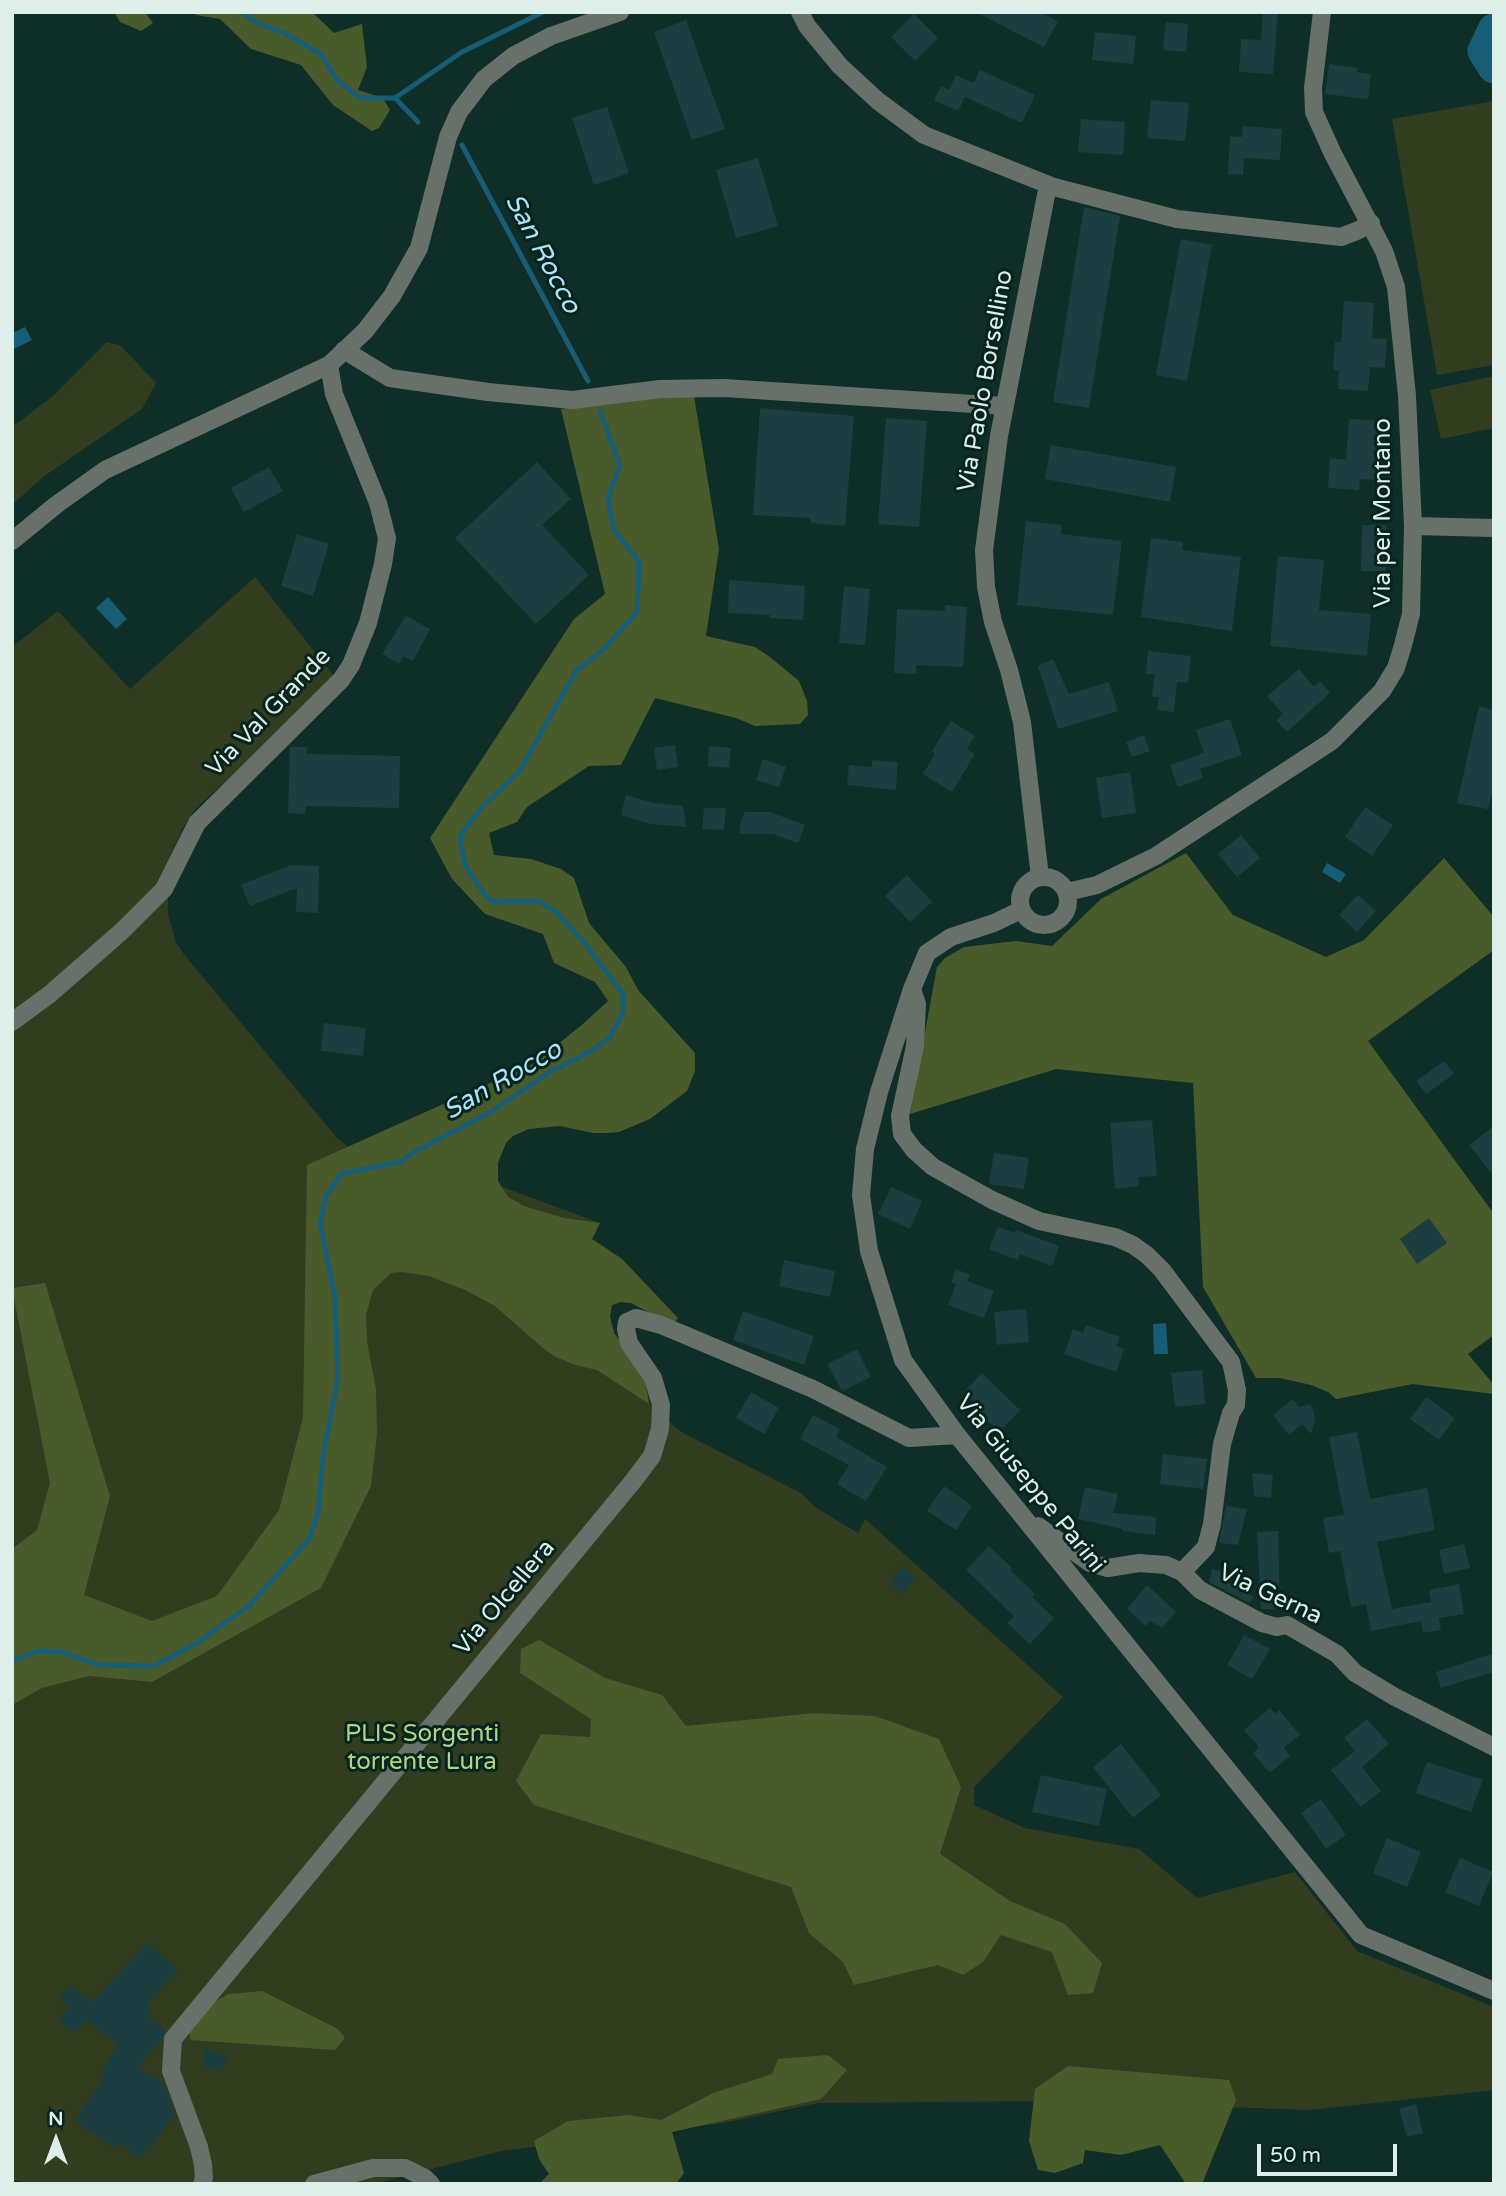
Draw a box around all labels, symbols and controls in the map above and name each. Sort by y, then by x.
water label: San Rocco [498,189,586,319]
street label: Via Paolo Borsellino [952,268,1020,494]
street label: Via per Montano [1370,418,1398,608]
street label: Via Val Grande [201,643,337,783]
water label: San Rocco [439,1035,567,1127]
street label: Via Giuseppe Parini [949,1389,1111,1579]
street label: Via Olcellera [448,1534,562,1662]
street label: Via Gerna [1214,1558,1326,1632]
park label: PLIS Sorgenti torrente Lura [345,1721,499,1777]
north arrow [21,2105,91,2175]
text: N [48,2108,64,2130]
scale bar [1261,2130,1401,2174]
text: 50 m [1270,2143,1321,2168]

